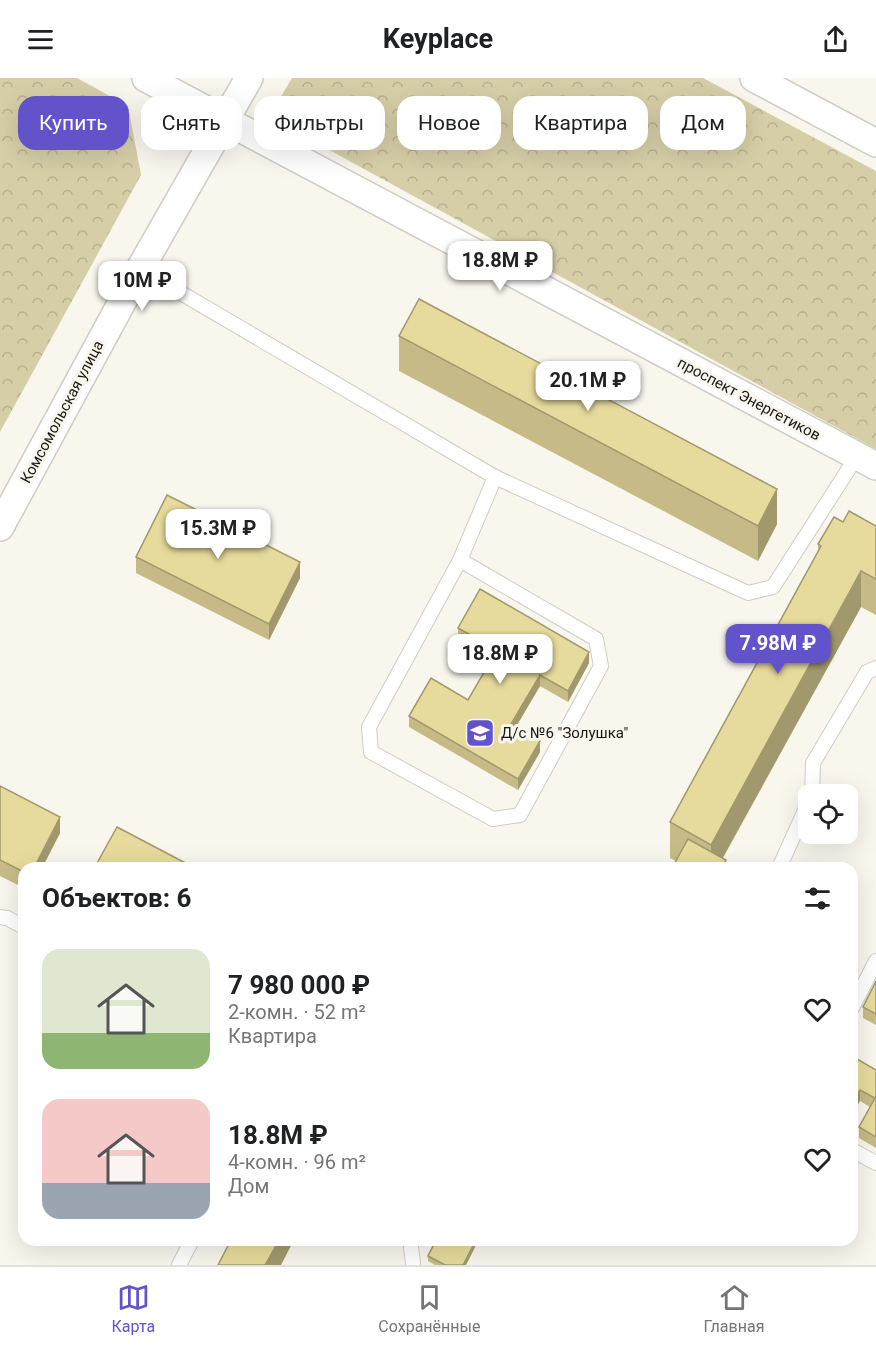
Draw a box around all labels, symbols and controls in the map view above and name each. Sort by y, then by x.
icon: menu [24,23,57,56]
text: Keyplace [383,23,493,55]
icon: share [819,23,852,56]
chip: Купить [18,96,129,150]
chip: Снять [141,96,242,150]
chip: Фильтры [254,96,385,150]
chip: Новое [397,96,501,150]
chip: Квартира [513,96,648,150]
chip: Дом [660,96,746,150]
pin: 18.8M ₽ [445,241,555,292]
text: 18.8M ₽ [462,248,538,272]
pin: 10M ₽ [100,261,184,312]
text: 10M ₽ [112,268,172,292]
street label: Комсомольская улица [17,338,107,486]
street label: проспект Энергетиков [674,354,824,444]
pin: 20.1M ₽ [533,361,643,412]
text: 20.1M ₽ [550,368,626,392]
pin: 15.3M ₽ [163,509,273,560]
text: 15.3M ₽ [180,516,256,540]
pin: 7.98M ₽ [723,624,833,675]
text: 7.98M ₽ [740,631,816,655]
pin: 18.8M ₽ [445,634,555,685]
text: 18.8M ₽ [462,641,538,665]
school or university icon: Д/с №6 "Золушка" [464,717,496,749]
place label: Д/с №6 "Золушка" [501,724,628,742]
map controls [798,784,858,844]
button: locate [798,784,858,844]
icon: filters [801,882,834,915]
text: Объектов: 6 [42,883,191,913]
text: 7 980 000 ₽ [228,970,370,1000]
icon: home [90,973,162,1045]
icon: heart [801,993,834,1026]
text: 2-комн. · 52 m² [228,1000,366,1024]
text: Квартира [228,1024,317,1048]
text: 18.8M ₽ [228,1120,328,1150]
icon: home [90,1123,162,1195]
icon: heart [801,1143,834,1176]
text: 4-комн. · 96 m² [228,1150,366,1174]
text: Дом [228,1174,269,1198]
tab: Карта [112,1281,155,1336]
tab: Сохранённые [378,1281,480,1336]
tab: Главная [704,1281,764,1336]

